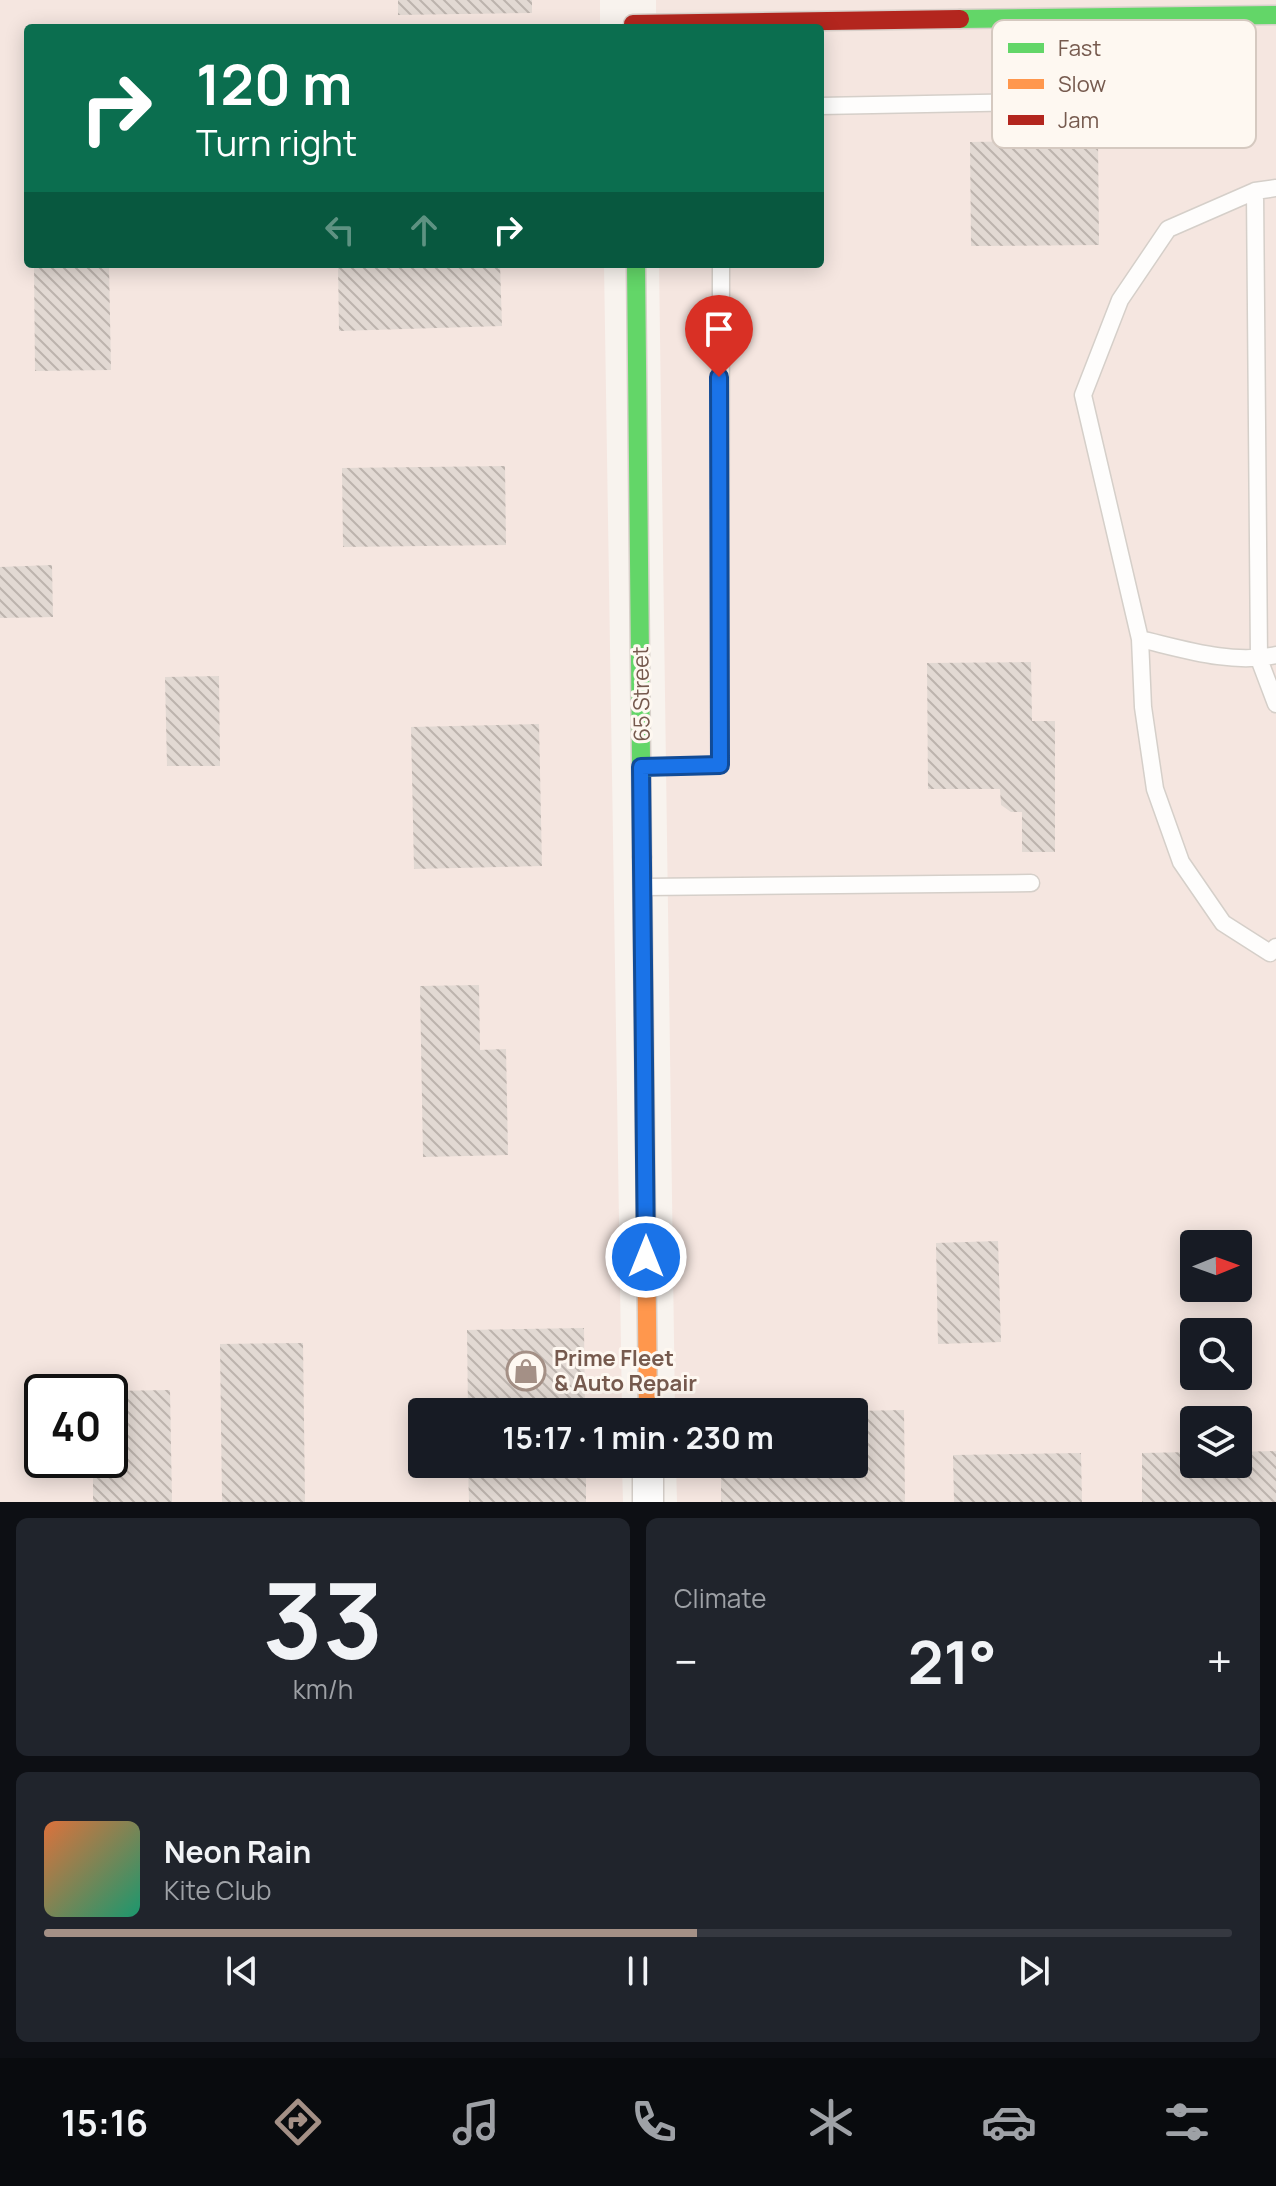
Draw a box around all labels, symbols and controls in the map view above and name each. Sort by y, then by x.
legend [992,20,1256,148]
text: Fast [1058,33,1101,63]
text: 120 m [196,45,352,122]
icon: right [64,56,168,160]
text: Slow [1058,69,1106,99]
text: Jam [1058,105,1099,135]
text: Turn right [196,118,357,167]
icon: left [318,208,362,252]
icon: ahead [402,208,446,252]
icon: right [486,208,530,252]
pin [685,295,753,377]
icon: arrive [697,307,741,351]
street label: 65 Street [625,646,657,742]
position arrow [604,1215,688,1299]
north arrow [1180,1230,1252,1302]
map controls [1180,1230,1252,1478]
button: search [1180,1318,1252,1390]
place label: Prime Fleet & Auto Repair [554,1343,697,1398]
shop icon: Prime Fleet & Auto Repair [505,1350,547,1392]
speed limit sign: 40 [24,1374,128,1478]
button: layers [1180,1406,1252,1478]
text: 15:17 · 1 min · 230 m [502,1417,774,1458]
text: 33 [263,1548,383,1690]
text: Climate [674,1580,766,1616]
text: 21° [908,1620,997,1702]
text: − [674,1631,698,1691]
text: + [1207,1631,1232,1691]
text: km/h [293,1671,353,1707]
text: Neon Rain [164,1831,311,1872]
text: Kite Club [164,1872,271,1908]
icon: previous [220,1949,264,1993]
icon: pause [616,1949,660,1993]
icon: next [1012,1949,1056,1993]
icon: directions [270,2094,326,2150]
icon: music [448,2094,504,2150]
icon: phone [626,2094,682,2150]
icon: climate [803,2094,859,2150]
icon: car [981,2094,1037,2150]
icon: filters [1159,2094,1215,2150]
text: 15:16 [61,2098,148,2147]

